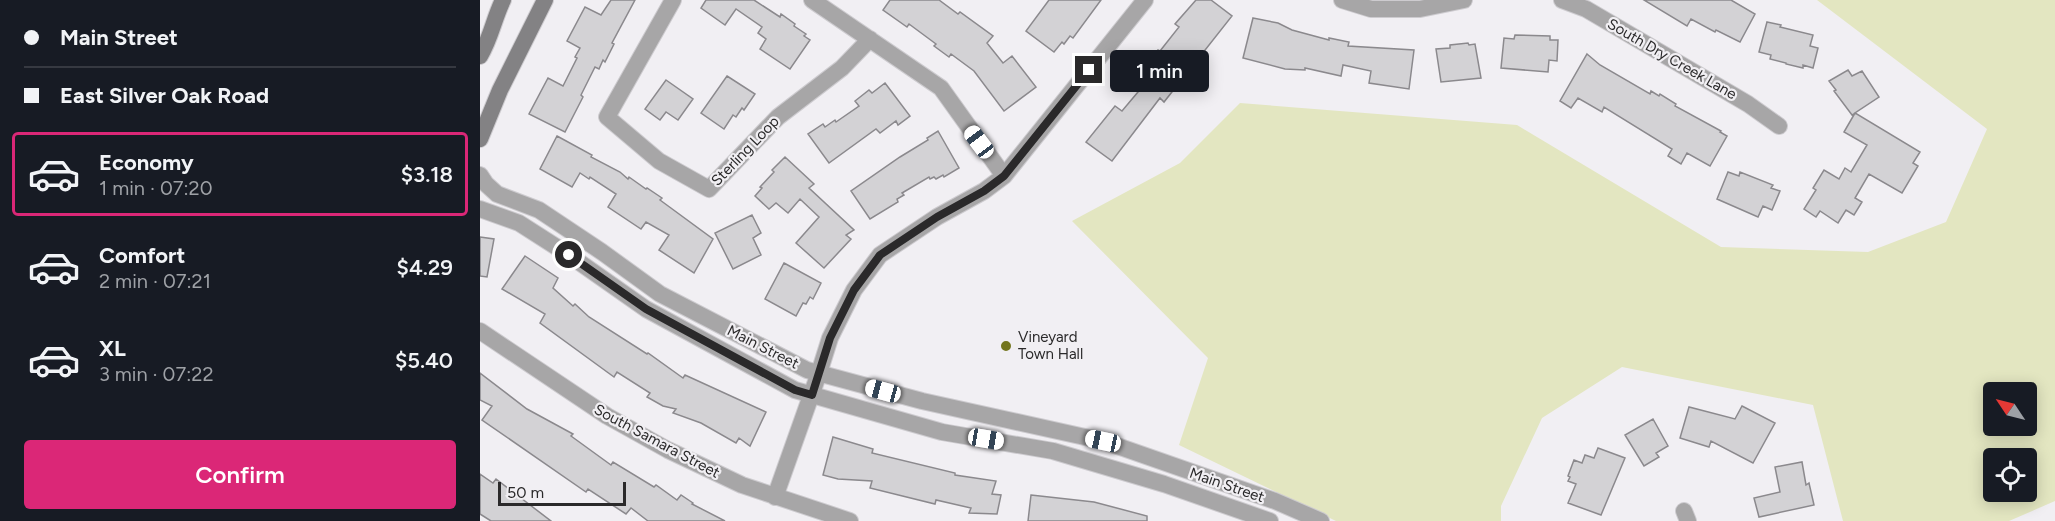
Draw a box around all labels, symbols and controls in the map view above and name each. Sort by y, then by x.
street label: South Dry Creek Lane [1604,15,1740,103]
text: Main Street [60,24,178,51]
callout: 1 min [1110,49,1209,91]
route end [1075,56,1102,83]
text: 1 min [1136,59,1183,83]
text: East Silver Oak Road [60,82,269,109]
street label: Sterling Loop [707,112,783,190]
car [961,122,997,162]
icon: car [27,147,81,201]
text: Economy [99,149,194,176]
text: $3.18 [401,161,453,188]
text: 1 min · 07:20 [99,176,213,200]
icon: car [27,240,81,294]
route start [555,241,582,268]
text: Comfort [99,242,185,269]
text: $4.29 [397,254,453,281]
text: 2 min · 07:21 [99,269,211,293]
street label: Main Street [724,321,802,373]
place label: Vineyard Town Hall [1018,328,1083,363]
icon: car [27,333,81,387]
text: XL [99,335,126,362]
marker: Vineyard Town Hall [999,339,1013,353]
text: $5.40 [395,347,453,374]
text: 3 min · 07:22 [99,362,214,386]
car [863,378,903,404]
north arrow [1983,382,2037,436]
map controls [1983,382,2037,502]
street label: South Samara Street [591,400,723,482]
car [967,427,1005,451]
car [1084,428,1122,454]
button: Confirm [24,440,456,509]
button: locate [1983,448,2037,502]
street label: Main Street [1187,464,1267,506]
scale bar [498,479,626,506]
text: 50 m [507,483,544,502]

